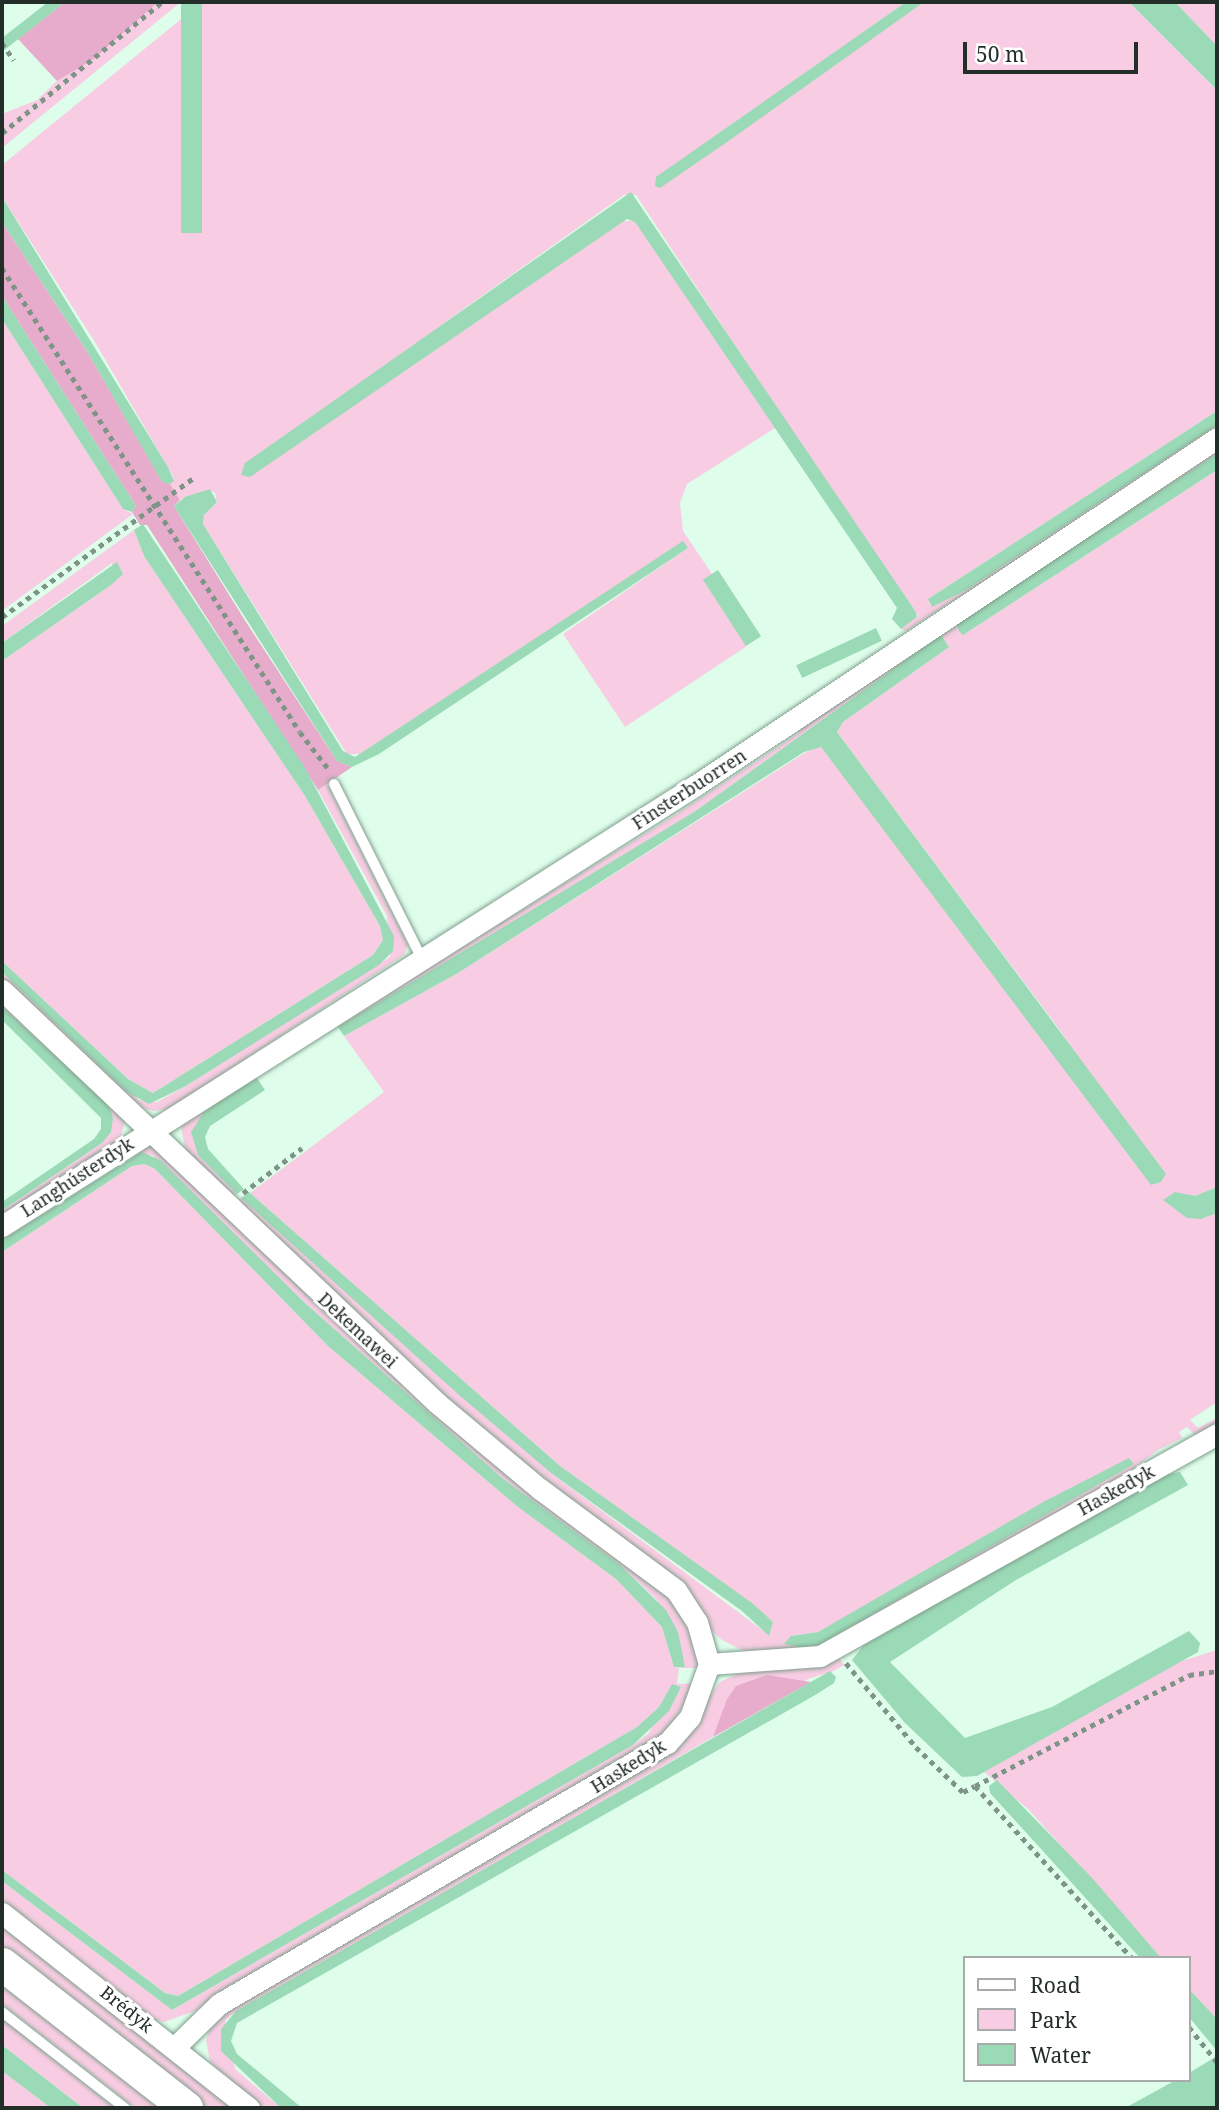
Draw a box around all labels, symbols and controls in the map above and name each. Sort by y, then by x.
scale bar [967,28,1142,72]
text: 50 m [976,40,1025,68]
street label: Finsterbuorren [628,744,750,834]
street label: Langhústerdyk [17,1133,137,1221]
street label: Dekemawei [314,1288,402,1372]
street label: Haskedyk [1074,1460,1158,1520]
street label: Haskedyk [587,1735,669,1797]
legend [964,1956,1191,2082]
text: Road [1030,1971,1081,1999]
street label: Brédyk [96,1981,158,2037]
text: Park [1030,2006,1077,2034]
text: Water [1030,2041,1091,2069]

